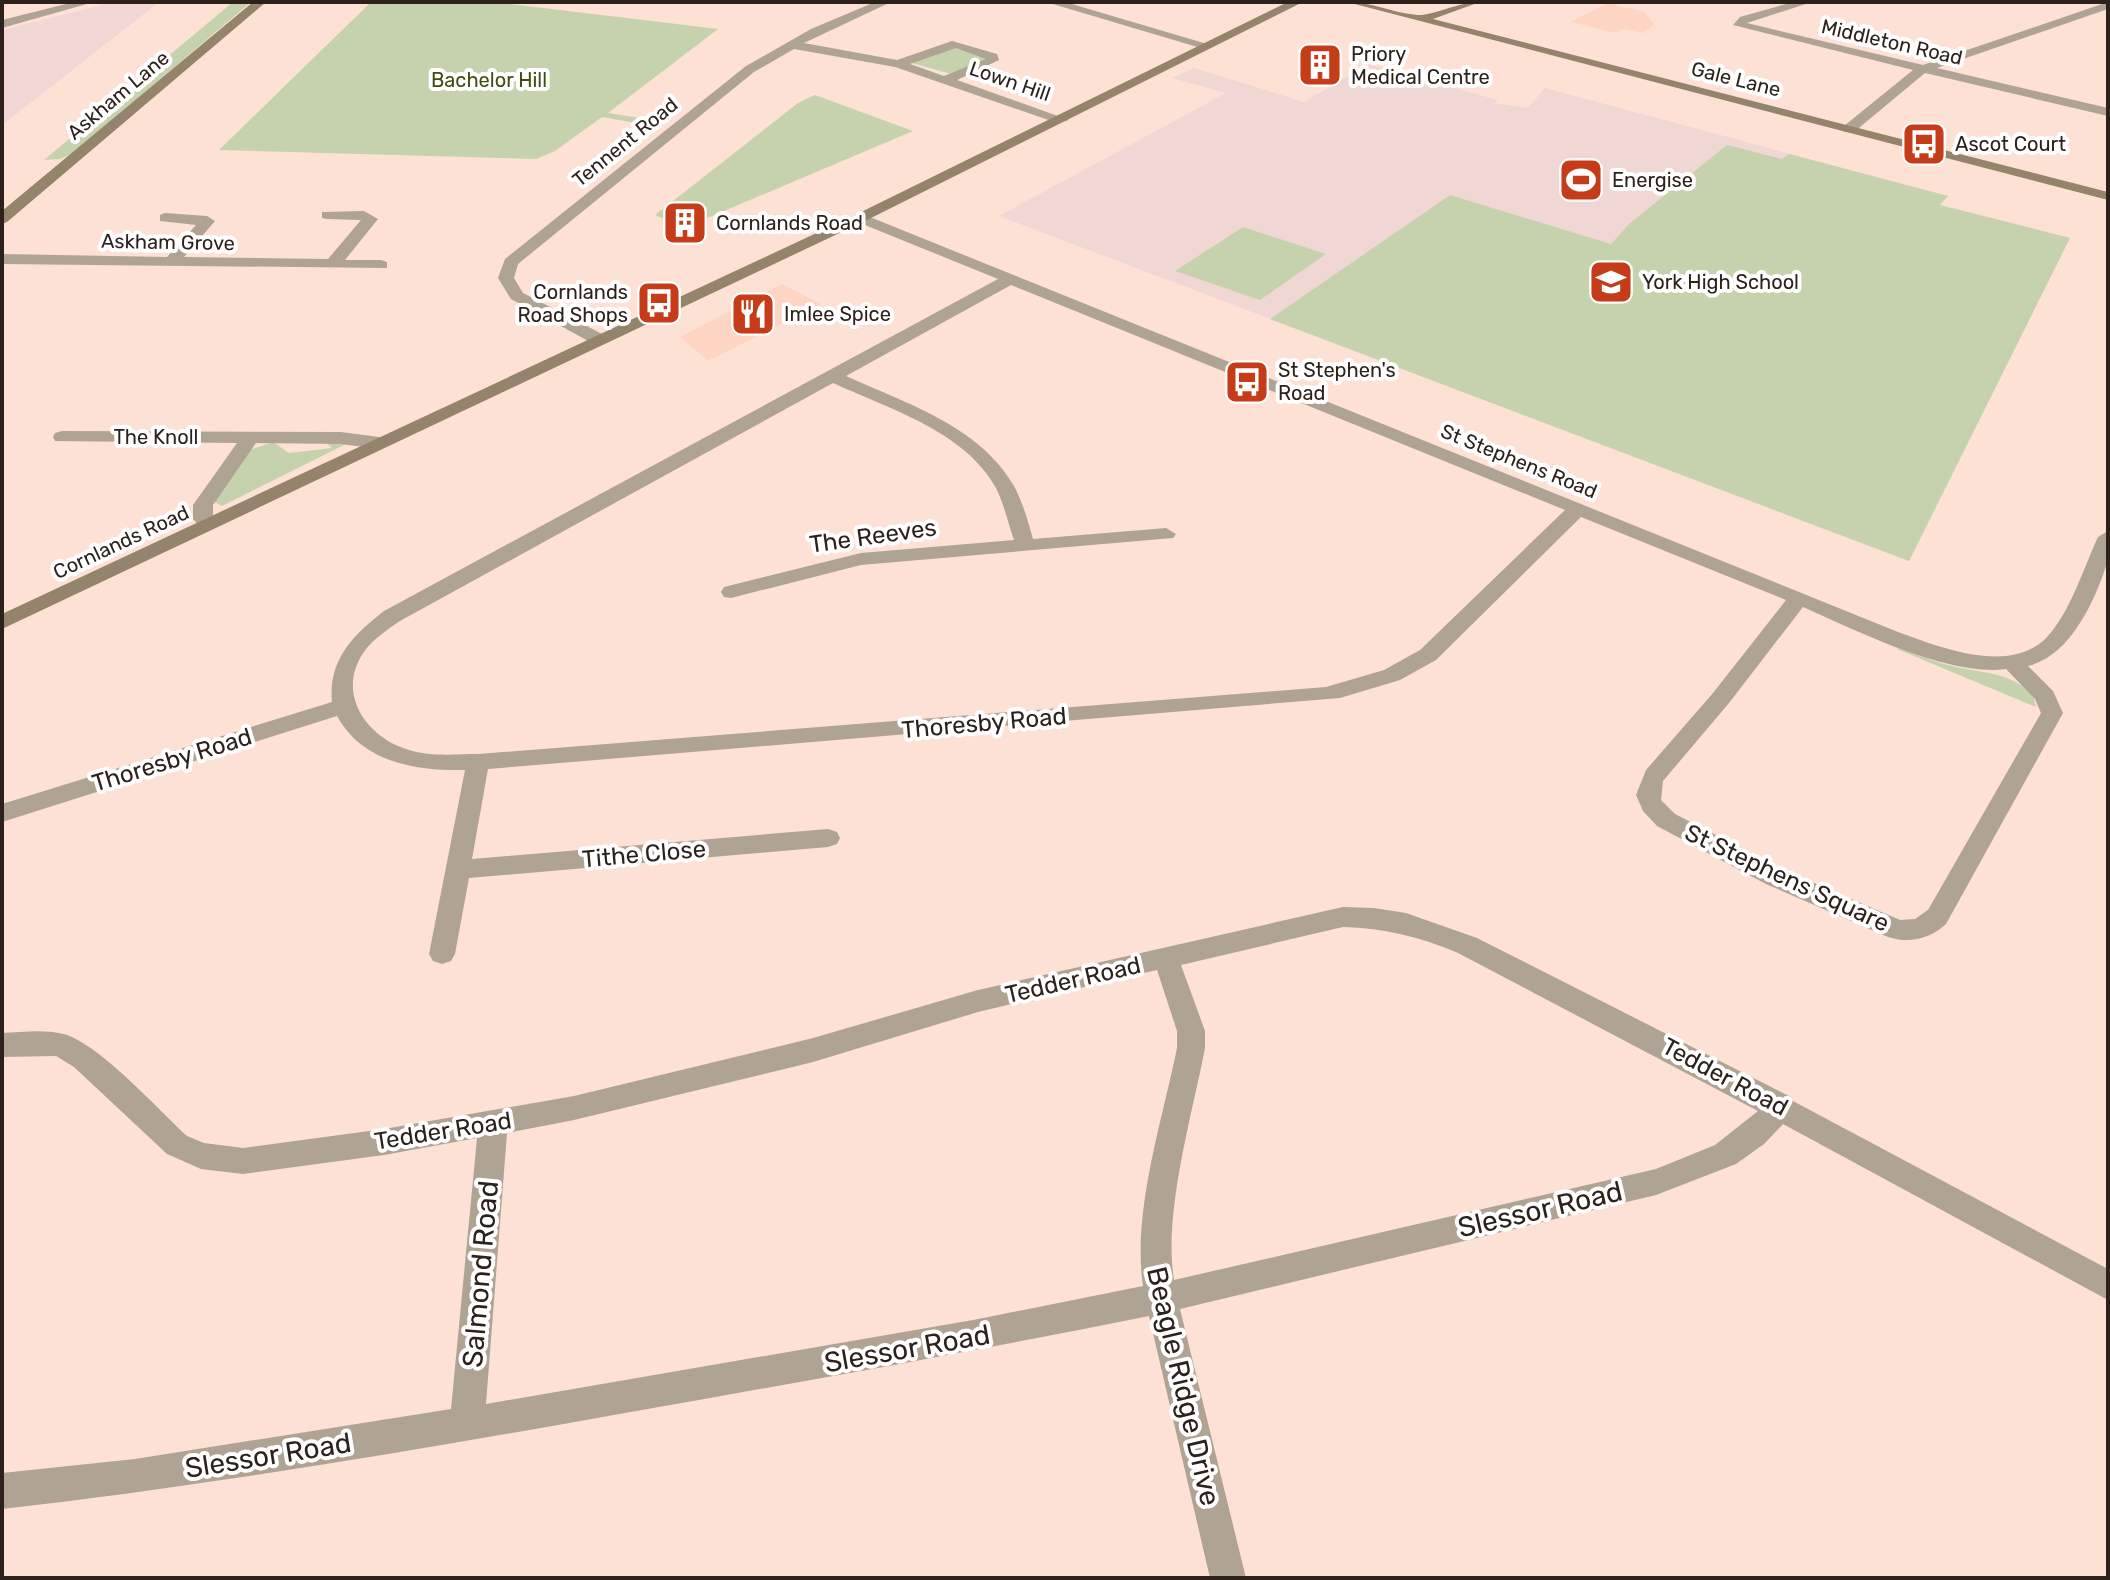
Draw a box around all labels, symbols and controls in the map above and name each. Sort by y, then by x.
street label: Middleton Road [1819,14,1965,70]
building icon: Priory Medical Centre [1296,41,1344,89]
place label: Priory Medical Centre [1351,42,1490,89]
street label: Askham Lane [62,45,174,145]
street label: Lown Hill [966,56,1054,106]
street label: Gale Lane [1689,56,1783,102]
park label: Bachelor Hill [431,68,547,92]
street label: Tennent Road [568,92,682,192]
bus stop icon: Ascot Court [1900,120,1948,168]
place label: Ascot Court [1955,132,2066,156]
sports icon: Energise [1557,156,1605,204]
place label: Energise [1612,168,1693,192]
building icon: Cornlands Road [661,199,709,247]
place label: Cornlands Road [716,211,863,235]
street label: Askham Grove [101,229,235,255]
school or university icon: York High School [1587,258,1635,306]
place label: York High School [1642,270,1799,294]
bus stop icon: Cornlands Road Shops [635,279,683,327]
place label: Cornlands Road Shops [517,280,628,327]
restaurant icon: Imlee Spice [729,290,777,338]
place label: Imlee Spice [784,302,891,326]
bus stop icon: St Stephen's Road [1223,358,1271,406]
place label: St Stephen's Road [1278,358,1396,405]
street label: St Stephens Road [1437,419,1601,503]
street label: The Knoll [114,425,198,449]
street label: Cornlands Road [49,500,193,584]
street label: The Reeves [808,513,938,559]
street label: Thoresby Road [900,702,1068,744]
street label: Thoresby Road [89,722,255,798]
street label: St Stephens Square [1680,818,1894,938]
street label: Tithe Close [581,835,707,873]
street label: Tedder Road [1002,951,1144,1009]
street label: Tedder Road [1657,1032,1793,1122]
street label: Tedder Road [372,1106,514,1156]
street label: Slessor Road [1455,1175,1626,1244]
street label: Salmond Road [456,1179,505,1369]
street label: Beagle Ridge Drive [1140,1263,1227,1509]
street label: Slessor Road [822,1318,993,1379]
street label: Slessor Road [183,1426,354,1485]

